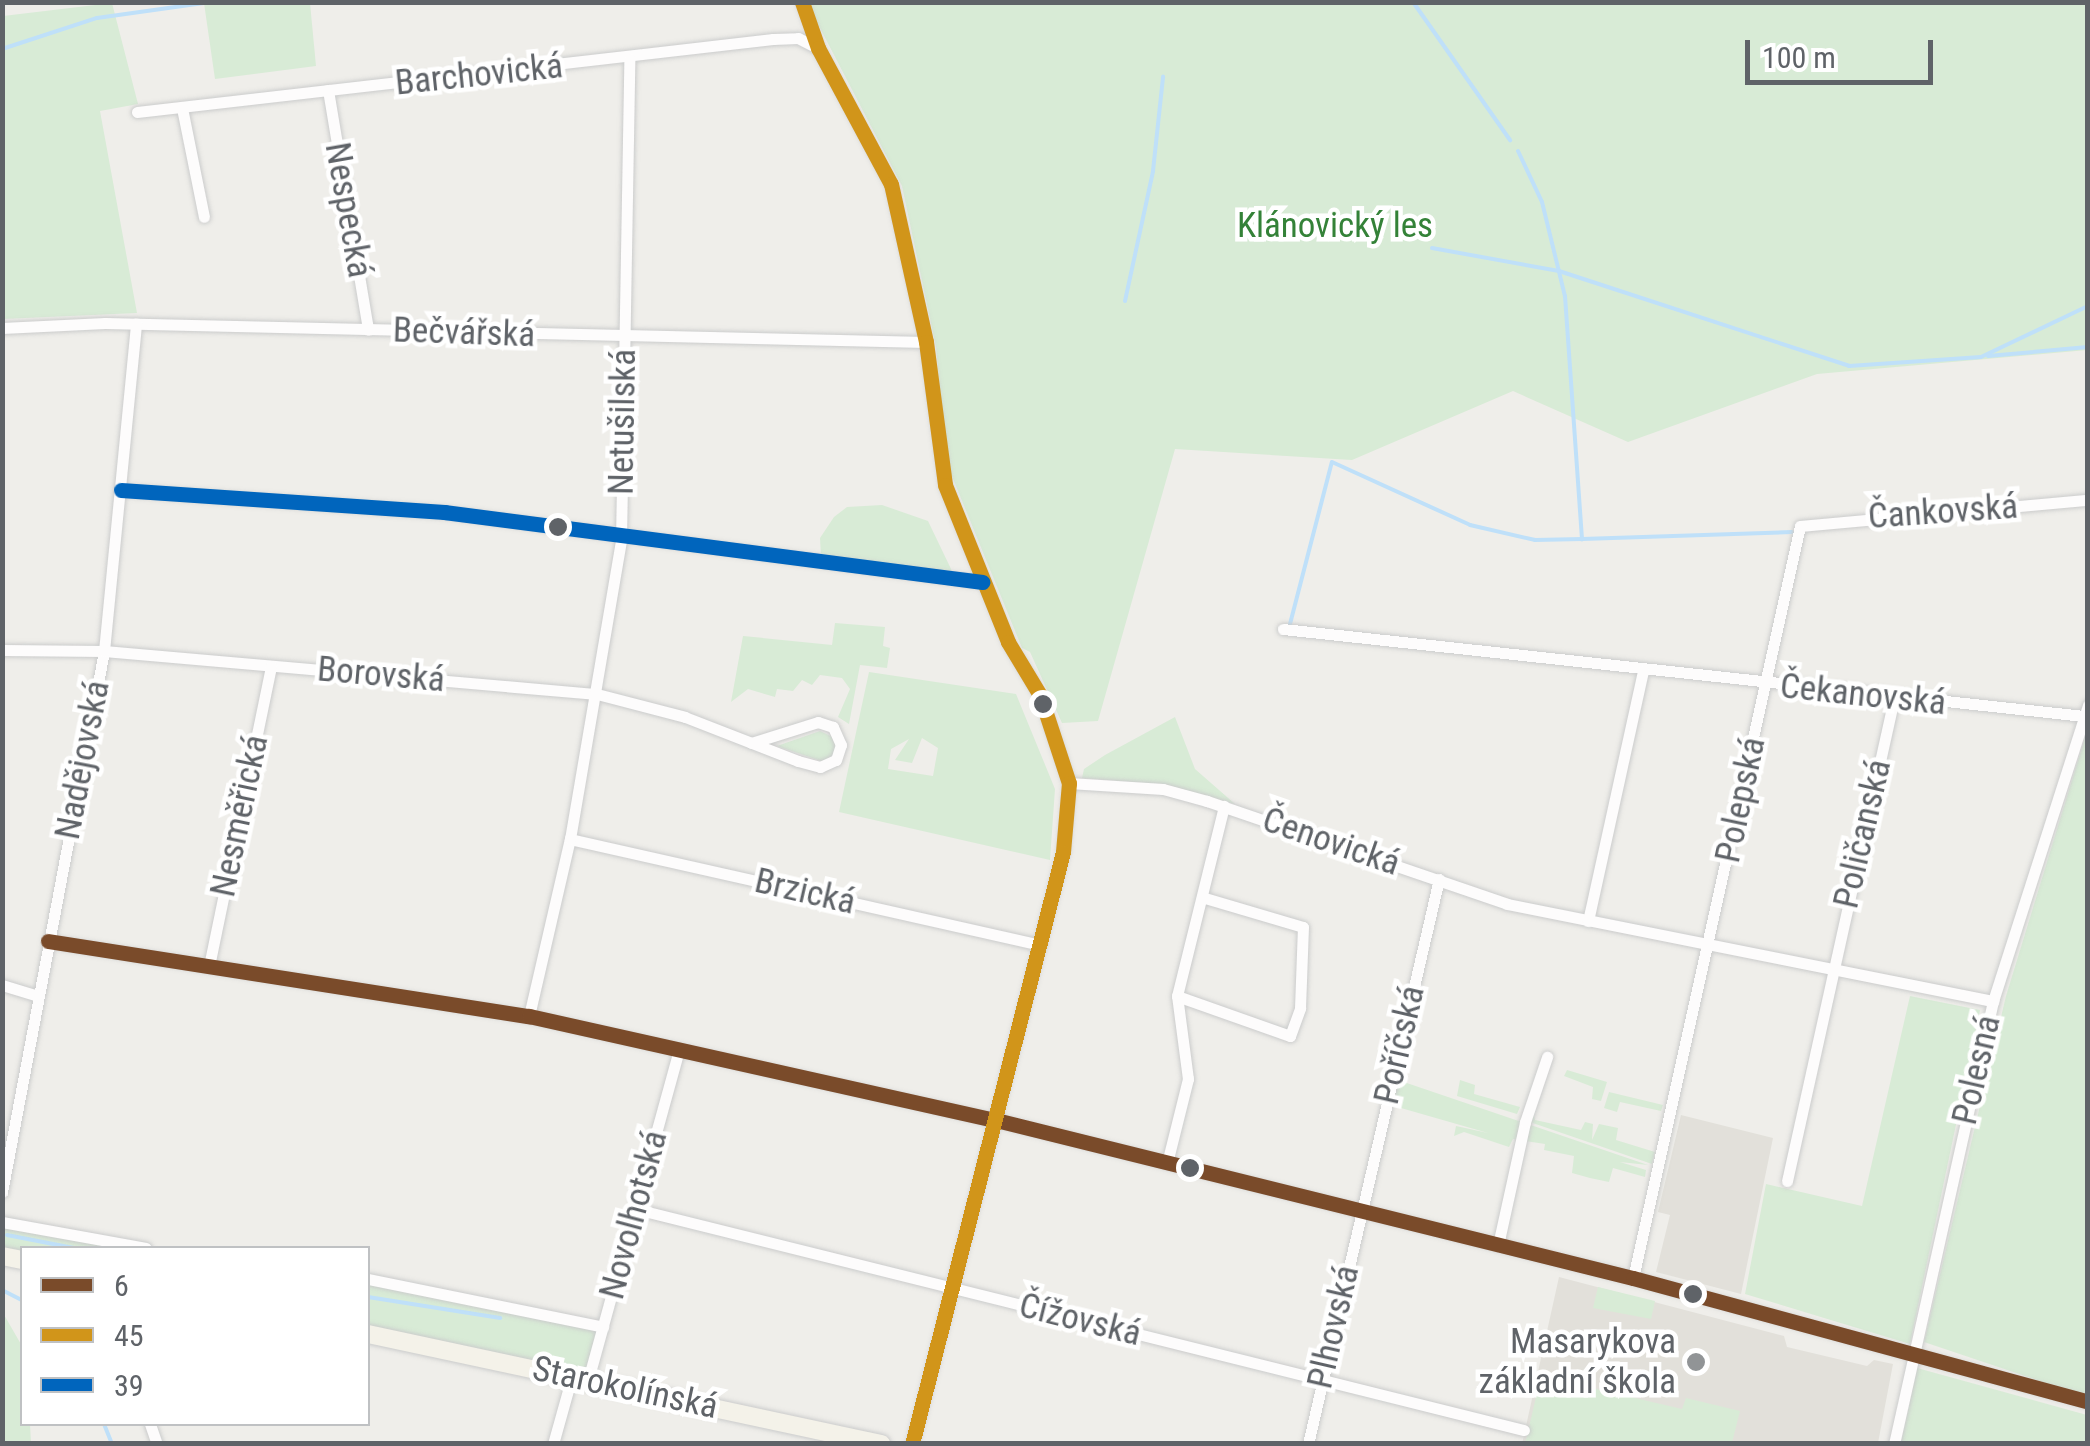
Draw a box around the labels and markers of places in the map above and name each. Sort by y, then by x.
unlabelled marker [548,517,568,537]
unlabelled marker [1033,694,1053,714]
unlabelled marker [1180,1158,1200,1178]
unlabelled marker [1683,1284,1703,1304]
place label: Masarykova základní škola [1479,1321,1676,1403]
marker: Masarykova základní škola [1685,1351,1707,1373]

